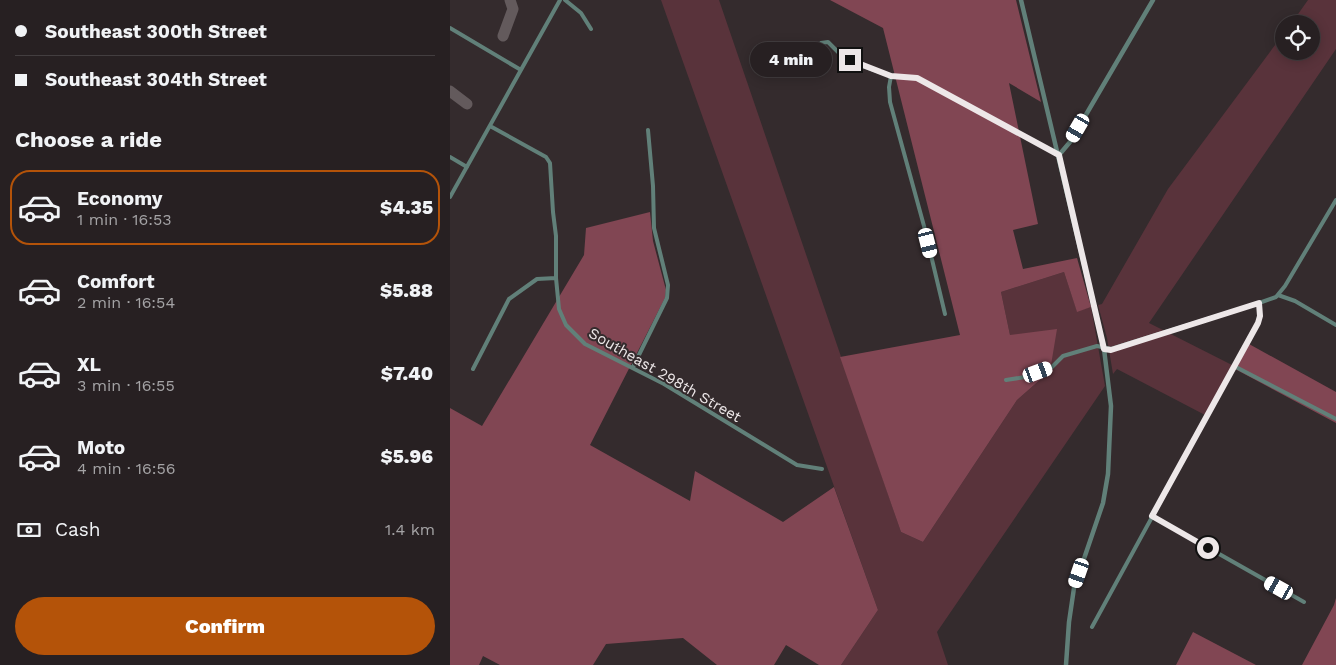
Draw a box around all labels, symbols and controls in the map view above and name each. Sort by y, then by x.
map controls [1275,15,1320,60]
button: locate [1275,15,1320,60]
text: Southeast 300th Street [45,20,267,43]
callout: 4 min [750,42,832,78]
route end [839,49,861,71]
text: 4 min [769,50,813,69]
text: Southeast 304th Street [45,68,267,91]
car [1064,111,1091,145]
text: Choose a ride [15,127,162,152]
icon: car [17,185,62,230]
text: Economy [77,187,162,210]
text: $4.35 [380,196,433,219]
text: 1 min · 16:53 [77,210,172,229]
car [917,227,938,259]
icon: car [17,268,62,313]
text: Comfort [77,270,155,293]
text: $5.88 [380,279,433,302]
text: 2 min · 16:54 [77,293,175,312]
street label: Southeast 298th Street [586,324,745,426]
icon: car [17,351,62,396]
text: XL [77,353,101,376]
car [1021,360,1054,384]
text: $7.40 [381,362,433,385]
text: 3 min · 16:55 [77,376,175,395]
icon: car [17,434,62,479]
text: Moto [77,436,125,459]
text: $5.96 [380,445,433,468]
text: 4 min · 16:56 [77,459,176,478]
icon: cash [15,516,43,544]
text: Cash [55,518,101,541]
text: 1.4 km [385,520,435,539]
route start [1197,537,1219,559]
car [1067,556,1090,590]
car [1262,574,1295,602]
button: Confirm [15,597,435,655]

